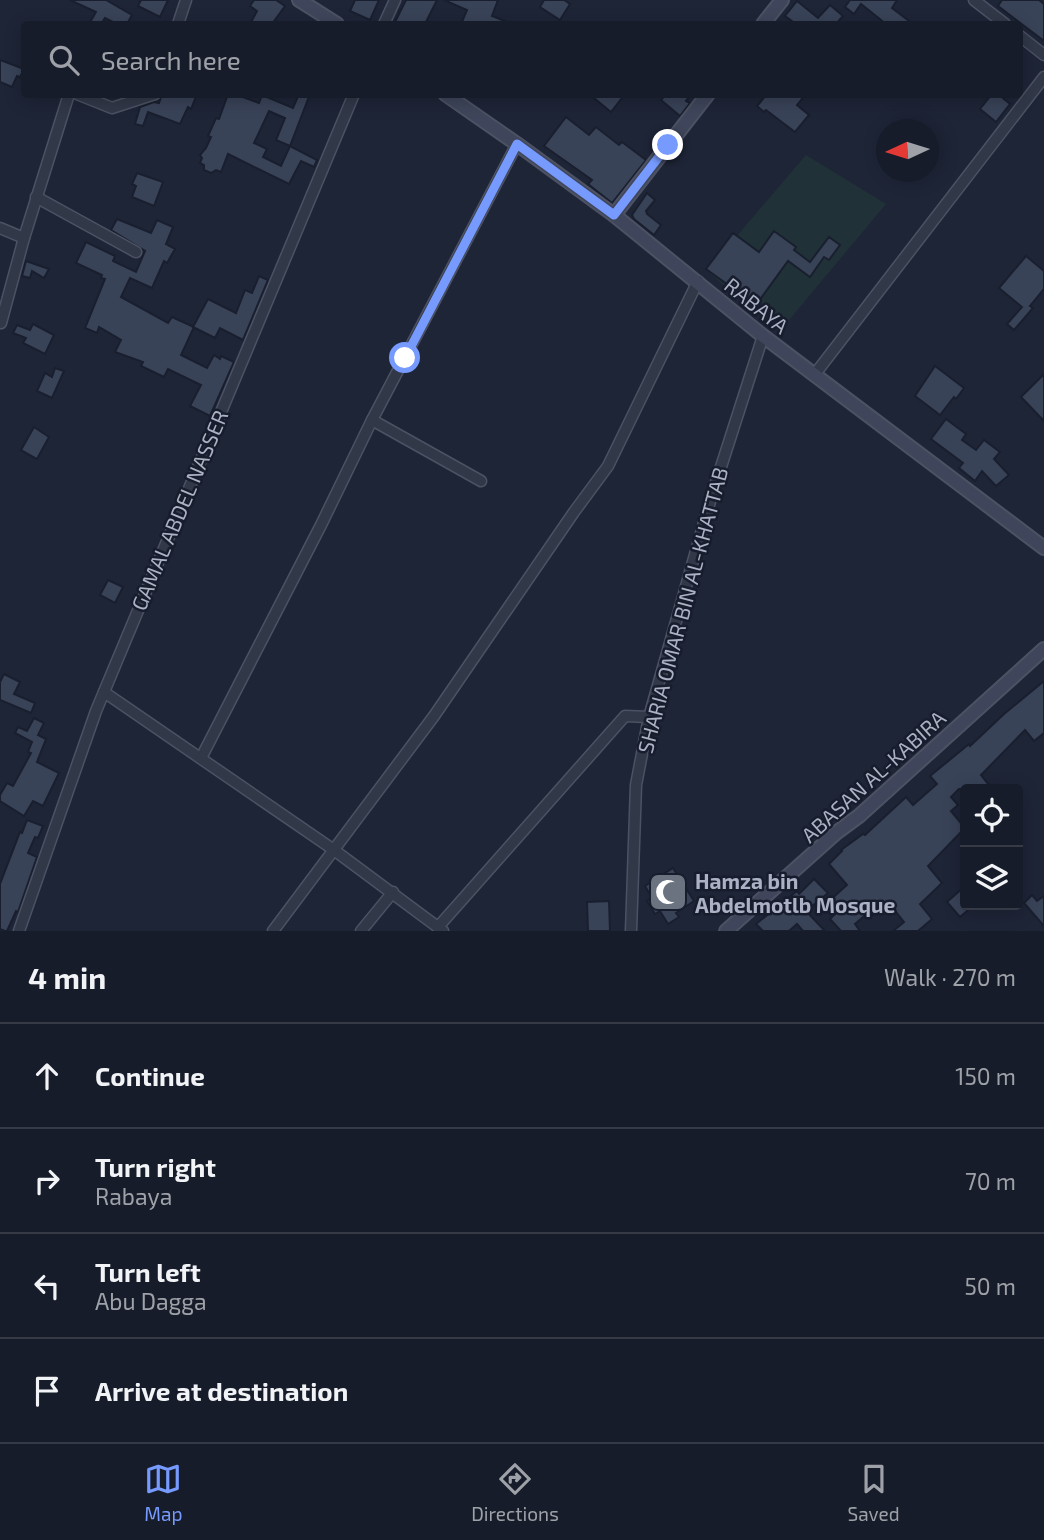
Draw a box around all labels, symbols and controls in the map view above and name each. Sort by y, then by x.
search box [21,21,1023,98]
icon: search [45,41,83,79]
text: Search here [101,44,241,75]
north arrow [876,119,939,182]
route end [652,129,683,160]
street label: RABAYA [720,272,794,338]
route start [389,342,420,373]
street label: GAMAL ABDEL NASSER [125,406,233,614]
street label: SHARIA OMAR BIN AL-KHATTAB [632,464,732,756]
street label: ABASAN AL-KABIRA [796,705,950,847]
map controls [960,784,1023,910]
button: locate [960,784,1023,847]
button: layers [960,847,1023,910]
place label: Hamza bin Abdelmotlb Mosque [695,868,895,917]
mosque icon: Hamza bin Abdelmotlb Mosque [647,871,689,913]
text: 4 min [28,959,106,995]
text: Walk · 270 m [884,963,1016,991]
icon: ahead [28,1057,66,1095]
text: Continue [95,1060,205,1091]
text: 150 m [955,1062,1016,1090]
text: Turn right [95,1151,216,1182]
icon: right [28,1162,66,1200]
text: 70 m [965,1167,1016,1195]
text: Rabaya [95,1182,172,1210]
text: Turn left [95,1256,201,1287]
icon: left [28,1267,66,1305]
text: 50 m [965,1272,1016,1300]
text: Abu Dagga [95,1287,207,1315]
icon: arrive [28,1372,66,1410]
text: Arrive at destination [95,1375,348,1406]
tab: Map [144,1460,182,1525]
tab: Directions [471,1460,559,1525]
tab: Saved [847,1460,900,1525]

